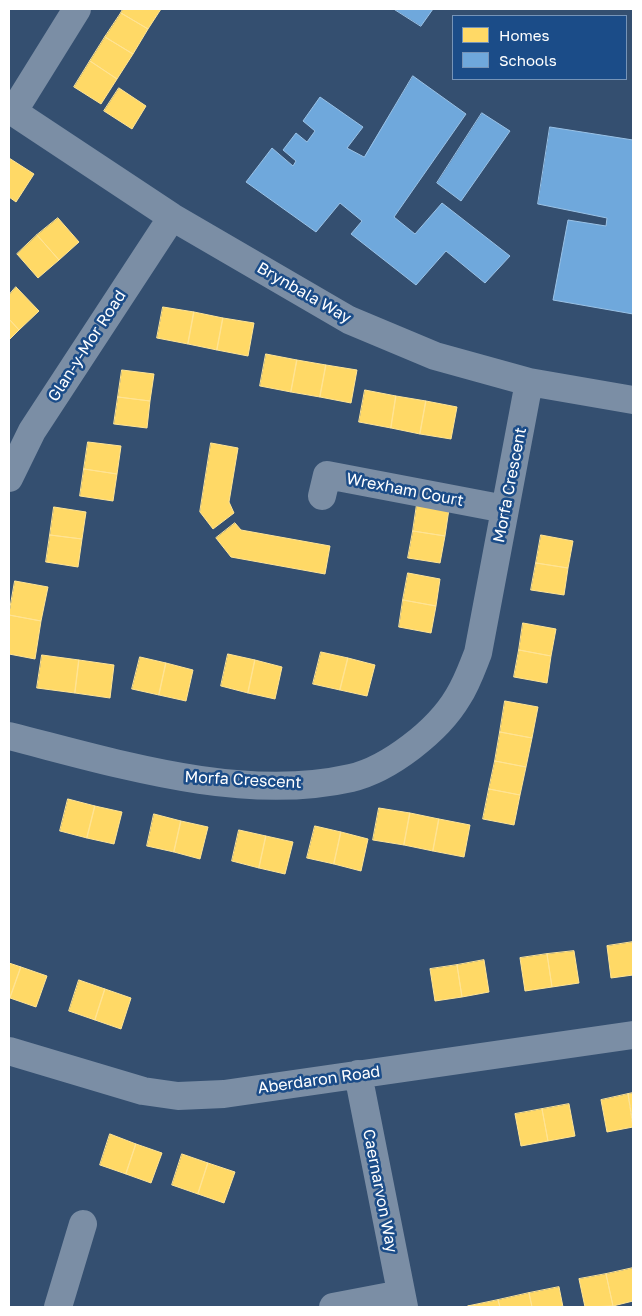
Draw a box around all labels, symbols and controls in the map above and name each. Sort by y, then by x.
legend [452,15,627,80]
text: Homes [499,26,549,44]
text: Schools [499,51,557,69]
street label: Brynbala Way [253,258,355,328]
street label: Glan-y-Mor Road [44,287,130,405]
street label: Morfa Crescent [489,426,531,544]
street label: Wrexham Court [345,469,465,511]
street label: Morfa Crescent [184,767,302,793]
street label: Aberdaron Road [257,1062,381,1098]
street label: Caernarvon Way [359,1128,401,1254]

